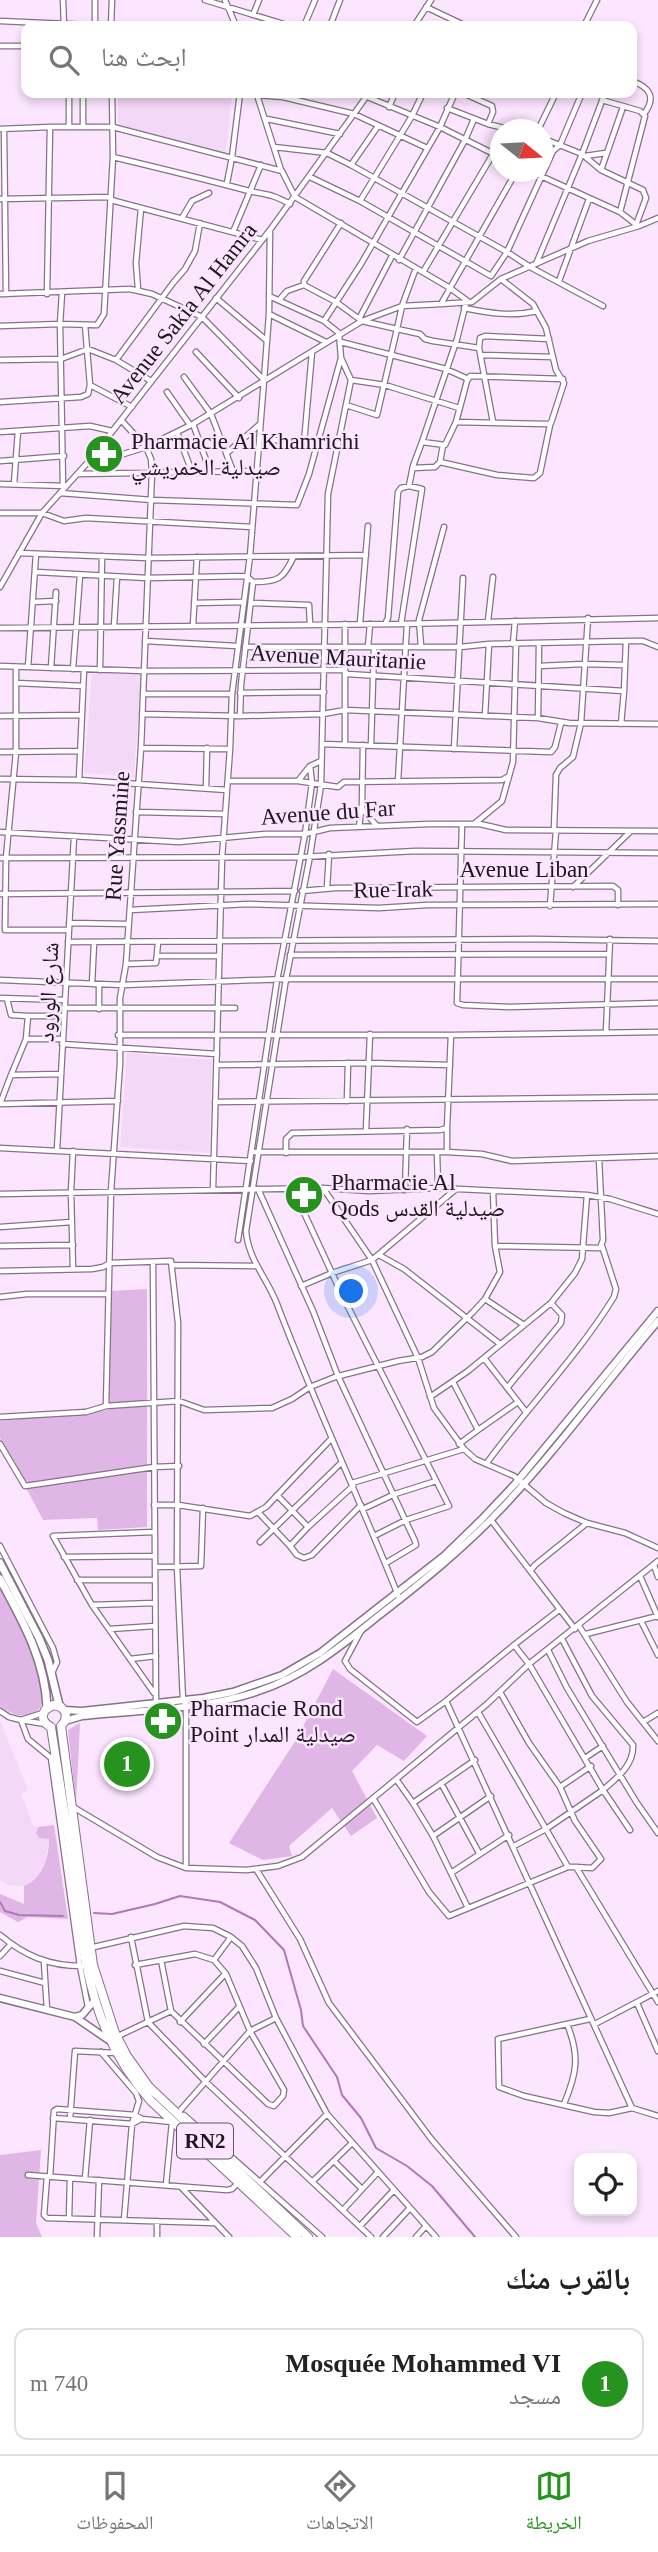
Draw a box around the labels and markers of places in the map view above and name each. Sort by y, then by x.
place label: Pharmacie Al Khamrichi صيدلية الخمريشي [131,429,360,486]
pharmacy icon: Pharmacie Al Khamrichi صيدلية الخمريشي [83,433,125,475]
place label: Pharmacie Al Qods صيدلية القدس [331,1170,505,1222]
pharmacy icon: Pharmacie Al Qods صيدلية القدس [283,1174,325,1216]
place label: Pharmacie Rond Point صيدلية المدار [190,1696,356,1747]
pharmacy icon: Pharmacie Rond Point صيدلية المدار [142,1700,184,1742]
pin: 1 [104,1738,150,1790]

